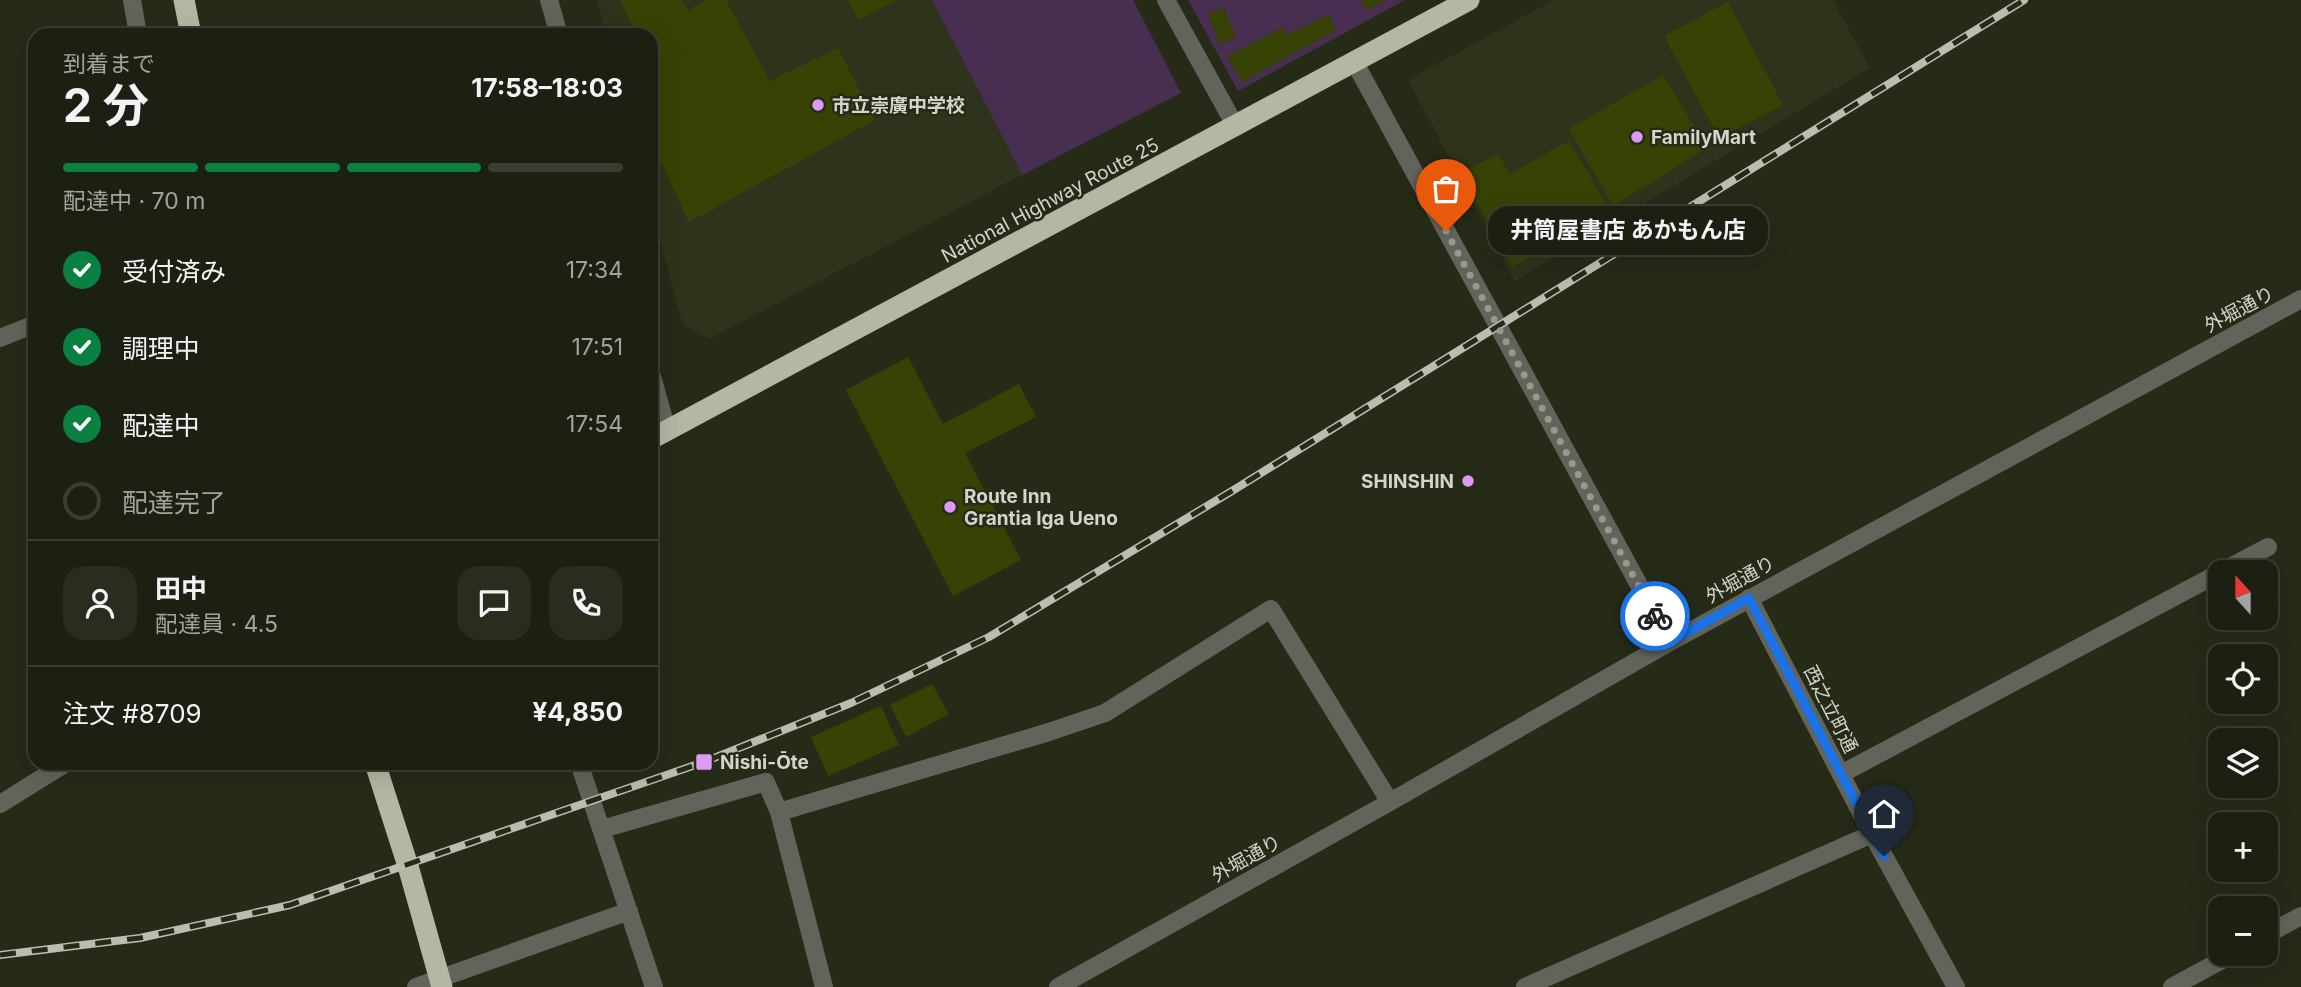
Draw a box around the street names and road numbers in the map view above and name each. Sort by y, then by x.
street label: National Highway Route 25 [938,133,1163,268]
street label: 外堀通り [2200,281,2278,337]
street label: 外堀通り [1701,551,1779,608]
street label: 西之立町通 [1799,662,1862,757]
street label: 外堀通り [1207,830,1285,887]

